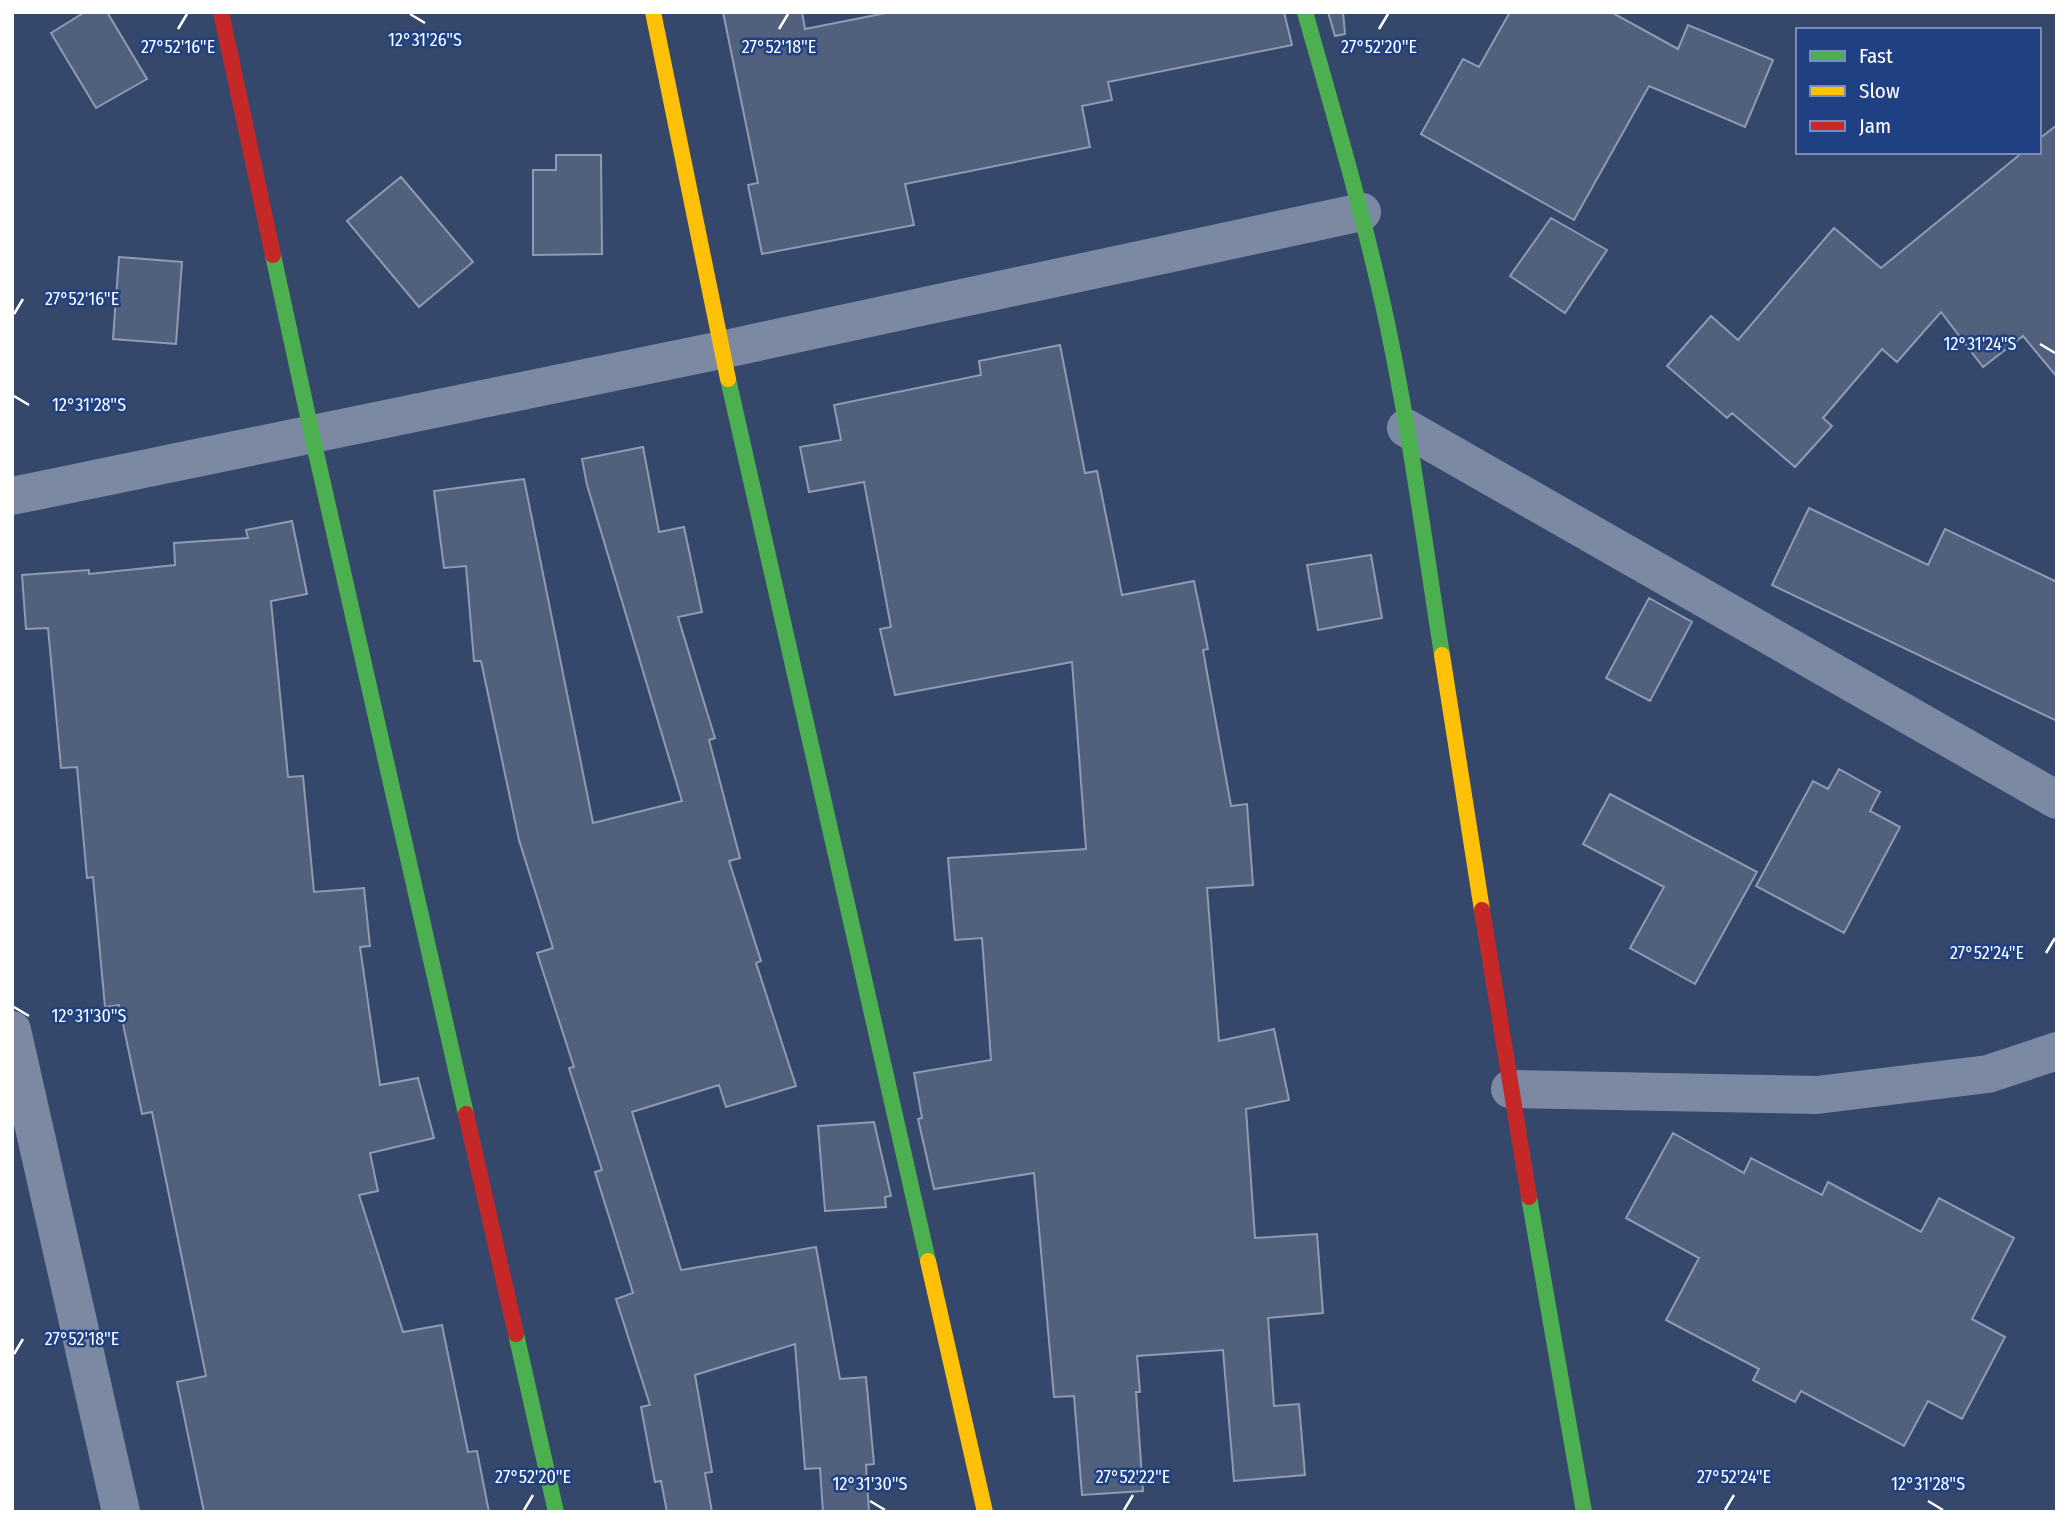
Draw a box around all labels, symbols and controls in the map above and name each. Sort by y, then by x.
legend [1796,28,2041,154]
text: 12°31'26"S [388,29,462,51]
text: 27°52'16"E [141,36,215,58]
text: 27°52'18"E [742,36,816,58]
text: 27°52'20"E [1341,36,1417,58]
text: Fast [1859,43,1893,69]
text: Slow [1859,78,1900,104]
text: Jam [1859,113,1891,139]
text: 27°52'16"E [45,288,119,310]
text: 12°31'24"S [1944,333,2016,355]
text: 12°31'28"S [52,394,126,416]
text: 27°52'24"E [1950,942,2024,964]
text: 12°31'30"S [52,1005,126,1027]
text: 27°52'18"E [45,1328,119,1350]
text: 27°52'20"E [495,1466,571,1488]
text: 27°52'22"E [1096,1466,1170,1488]
text: 27°52'24"E [1697,1466,1771,1488]
text: 12°31'30"S [833,1473,907,1495]
text: 12°31'28"S [1891,1473,1965,1495]

